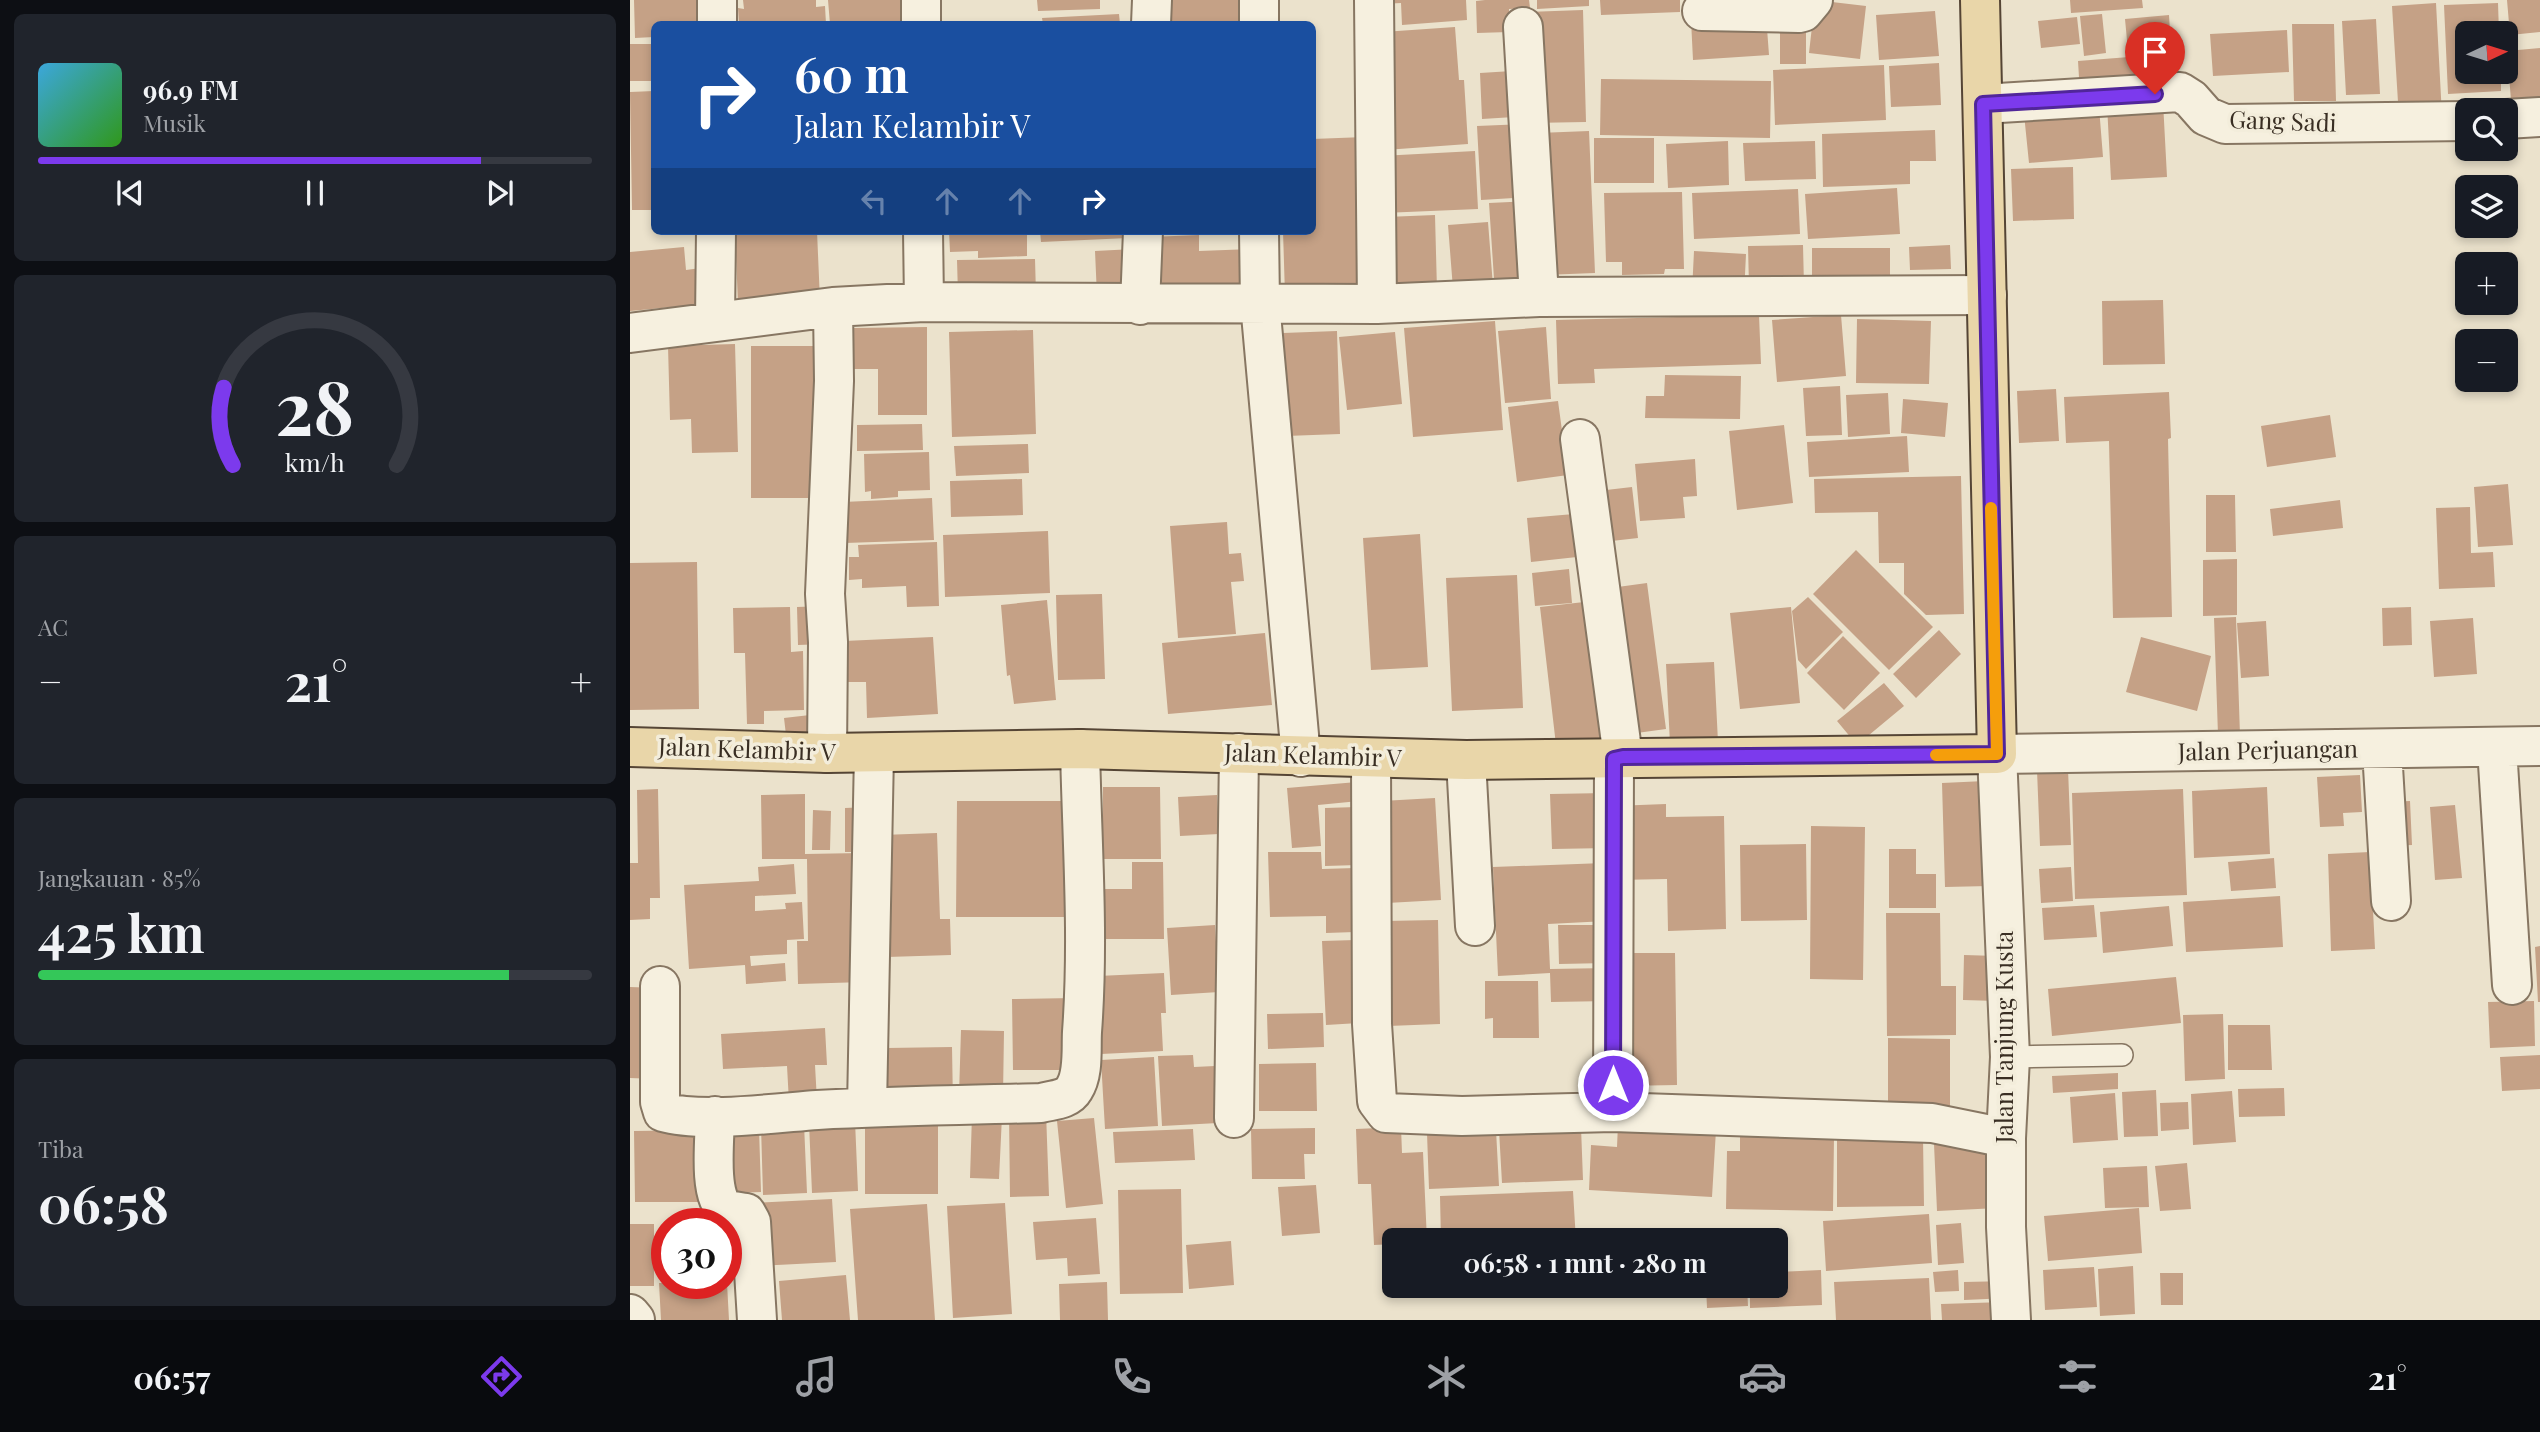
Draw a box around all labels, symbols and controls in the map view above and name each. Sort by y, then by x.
north arrow [2455,21,2518,84]
map controls [2455,21,2518,392]
pin [2125,22,2185,94]
icon: arrive [2136,33,2174,71]
text: 60 m [794,40,909,105]
icon: right [679,49,770,140]
text: 96.9 FM [143,72,239,107]
button: search [2455,98,2518,161]
street label: Gang Sadi [2229,102,2337,138]
text: Jalan Kelambir V [794,103,1030,146]
text: Musik [143,107,206,138]
icon: previous [111,174,149,212]
icon: pause [296,174,334,212]
icon: next [481,174,519,212]
button: layers [2455,175,2518,238]
icon: left [855,182,893,220]
icon: ahead [928,182,966,220]
icon: ahead [1001,182,1039,220]
icon: right [1074,182,1112,220]
button: + [2455,252,2518,315]
button: − [2455,329,2518,392]
text: 28 [276,356,354,453]
text: km/h [285,445,345,478]
text: AC [38,611,68,642]
text: 21° [285,646,348,715]
text: − [38,655,63,706]
text: + [570,655,592,706]
street label: Jalan Kelambir V [657,729,837,767]
street label: Jalan Perjuangan [2177,731,2358,767]
street label: Jalan Kelambir V [1223,735,1403,773]
text: Jangkauan · 85% [38,862,201,893]
text: 425 km [38,897,205,966]
street label: Jalan Tanjung Kusta [1987,931,2019,1144]
position arrow [1576,1048,1650,1122]
text: Tiba [38,1133,83,1164]
text: 06:58 [38,1168,169,1237]
speed limit sign: 30 [651,1208,742,1299]
text: 06:58 · 1 mnt · 280 m [1464,1245,1706,1280]
icon: directions [477,1352,526,1401]
icon: music [792,1352,841,1401]
icon: phone [1107,1352,1156,1401]
icon: climate [1422,1352,1471,1401]
icon: car [1738,1352,1787,1401]
icon: filters [2053,1352,2102,1401]
text: 06:57 [133,1355,210,1398]
text: 21° [2368,1355,2407,1398]

